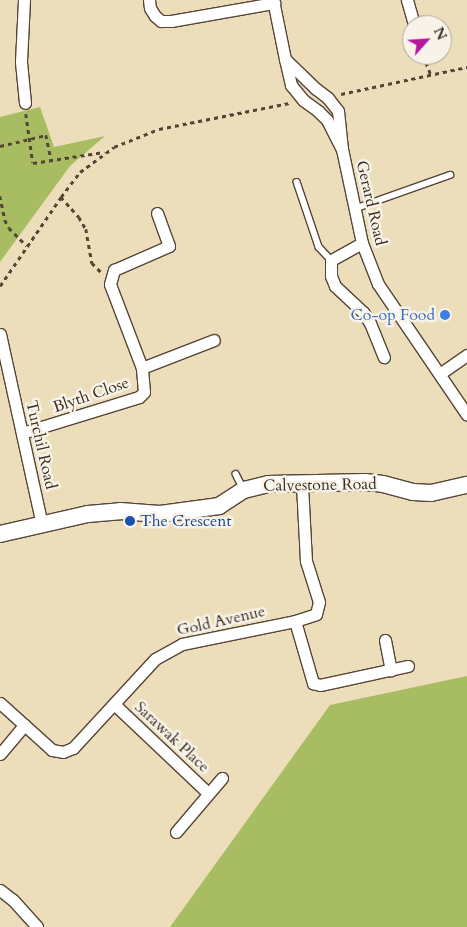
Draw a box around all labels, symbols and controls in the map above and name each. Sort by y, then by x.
north arrow [402,15,452,65]
text: N [429,24,451,43]
street label: Gerard Road [352,159,390,247]
place label: Co-op Food [351,305,435,325]
marker: Co-op Food [439,309,451,321]
street label: Blyth Close [50,373,132,417]
street label: Turchil Road [21,399,61,491]
street label: Calvestone Road [263,474,377,496]
place label: The Crescent [140,511,231,531]
marker: The Crescent [124,515,136,527]
street label: Gold Avenue [175,602,267,640]
street label: Sarawak Place [131,697,213,777]

